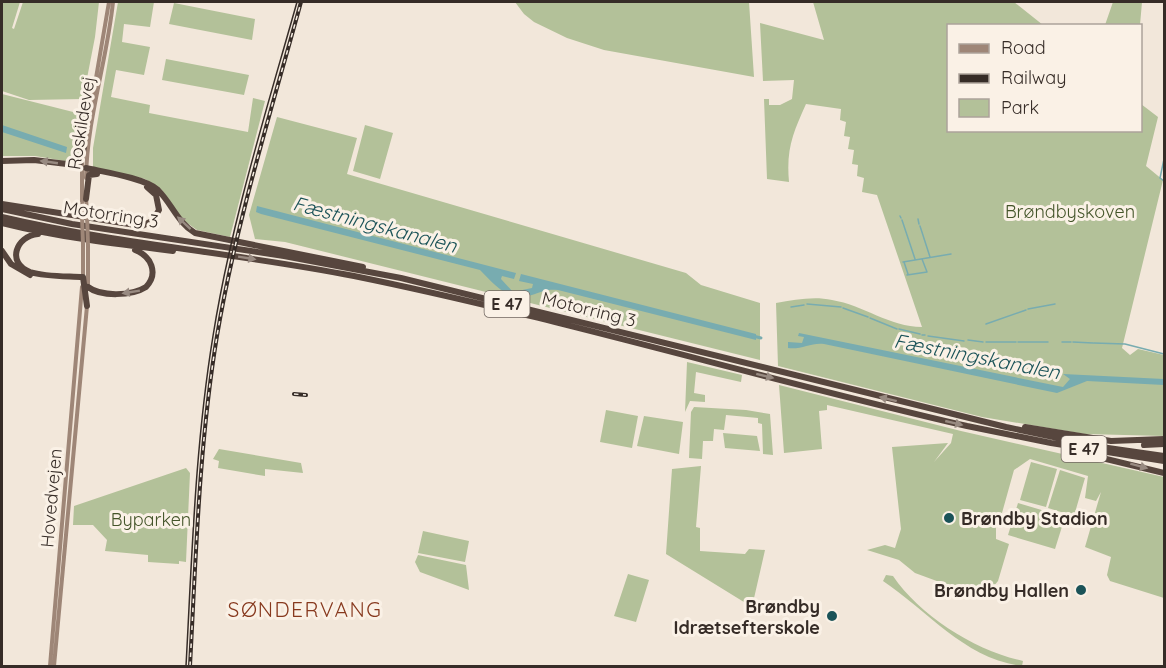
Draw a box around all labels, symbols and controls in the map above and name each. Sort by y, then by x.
legend [947,24,1142,132]
text: Road [1001,36,1046,59]
text: Railway [1001,66,1067,89]
street label: Roskildevej [62,75,100,171]
text: Park [1001,96,1039,119]
one-way arrow [40,157,59,166]
water label: Fæstningskanalen [290,190,460,258]
street label: Motorring 3 [62,195,160,233]
park label: Brøndbyskoven [1005,200,1135,223]
one-way arrow [176,216,191,230]
one-way arrow [238,254,257,263]
street label: Motorring 3 [539,286,639,332]
one-way arrow [121,287,140,296]
road number: E 47 [484,291,530,317]
water label: Fæstningskanalen [892,328,1062,384]
one-way arrow [756,371,774,381]
one-way arrow [879,393,897,403]
one-way arrow [945,419,964,428]
road number: E 47 [1062,436,1106,462]
street label: Hovedvejen [35,448,67,548]
one-way arrow [1130,462,1148,471]
place label: Brøndby Stadion [961,507,1108,530]
park label: Byparken [111,508,191,531]
marker: Brøndby Stadion [942,511,956,525]
place label: Brøndby Hallen [934,579,1069,602]
marker: Brøndby Hallen [1074,583,1088,597]
place label: Brøndby Idrætsefterskole [674,595,820,639]
district label: SØNDERVANG [228,596,382,622]
marker: Brøndby Idrætsefterskole [825,609,839,623]

